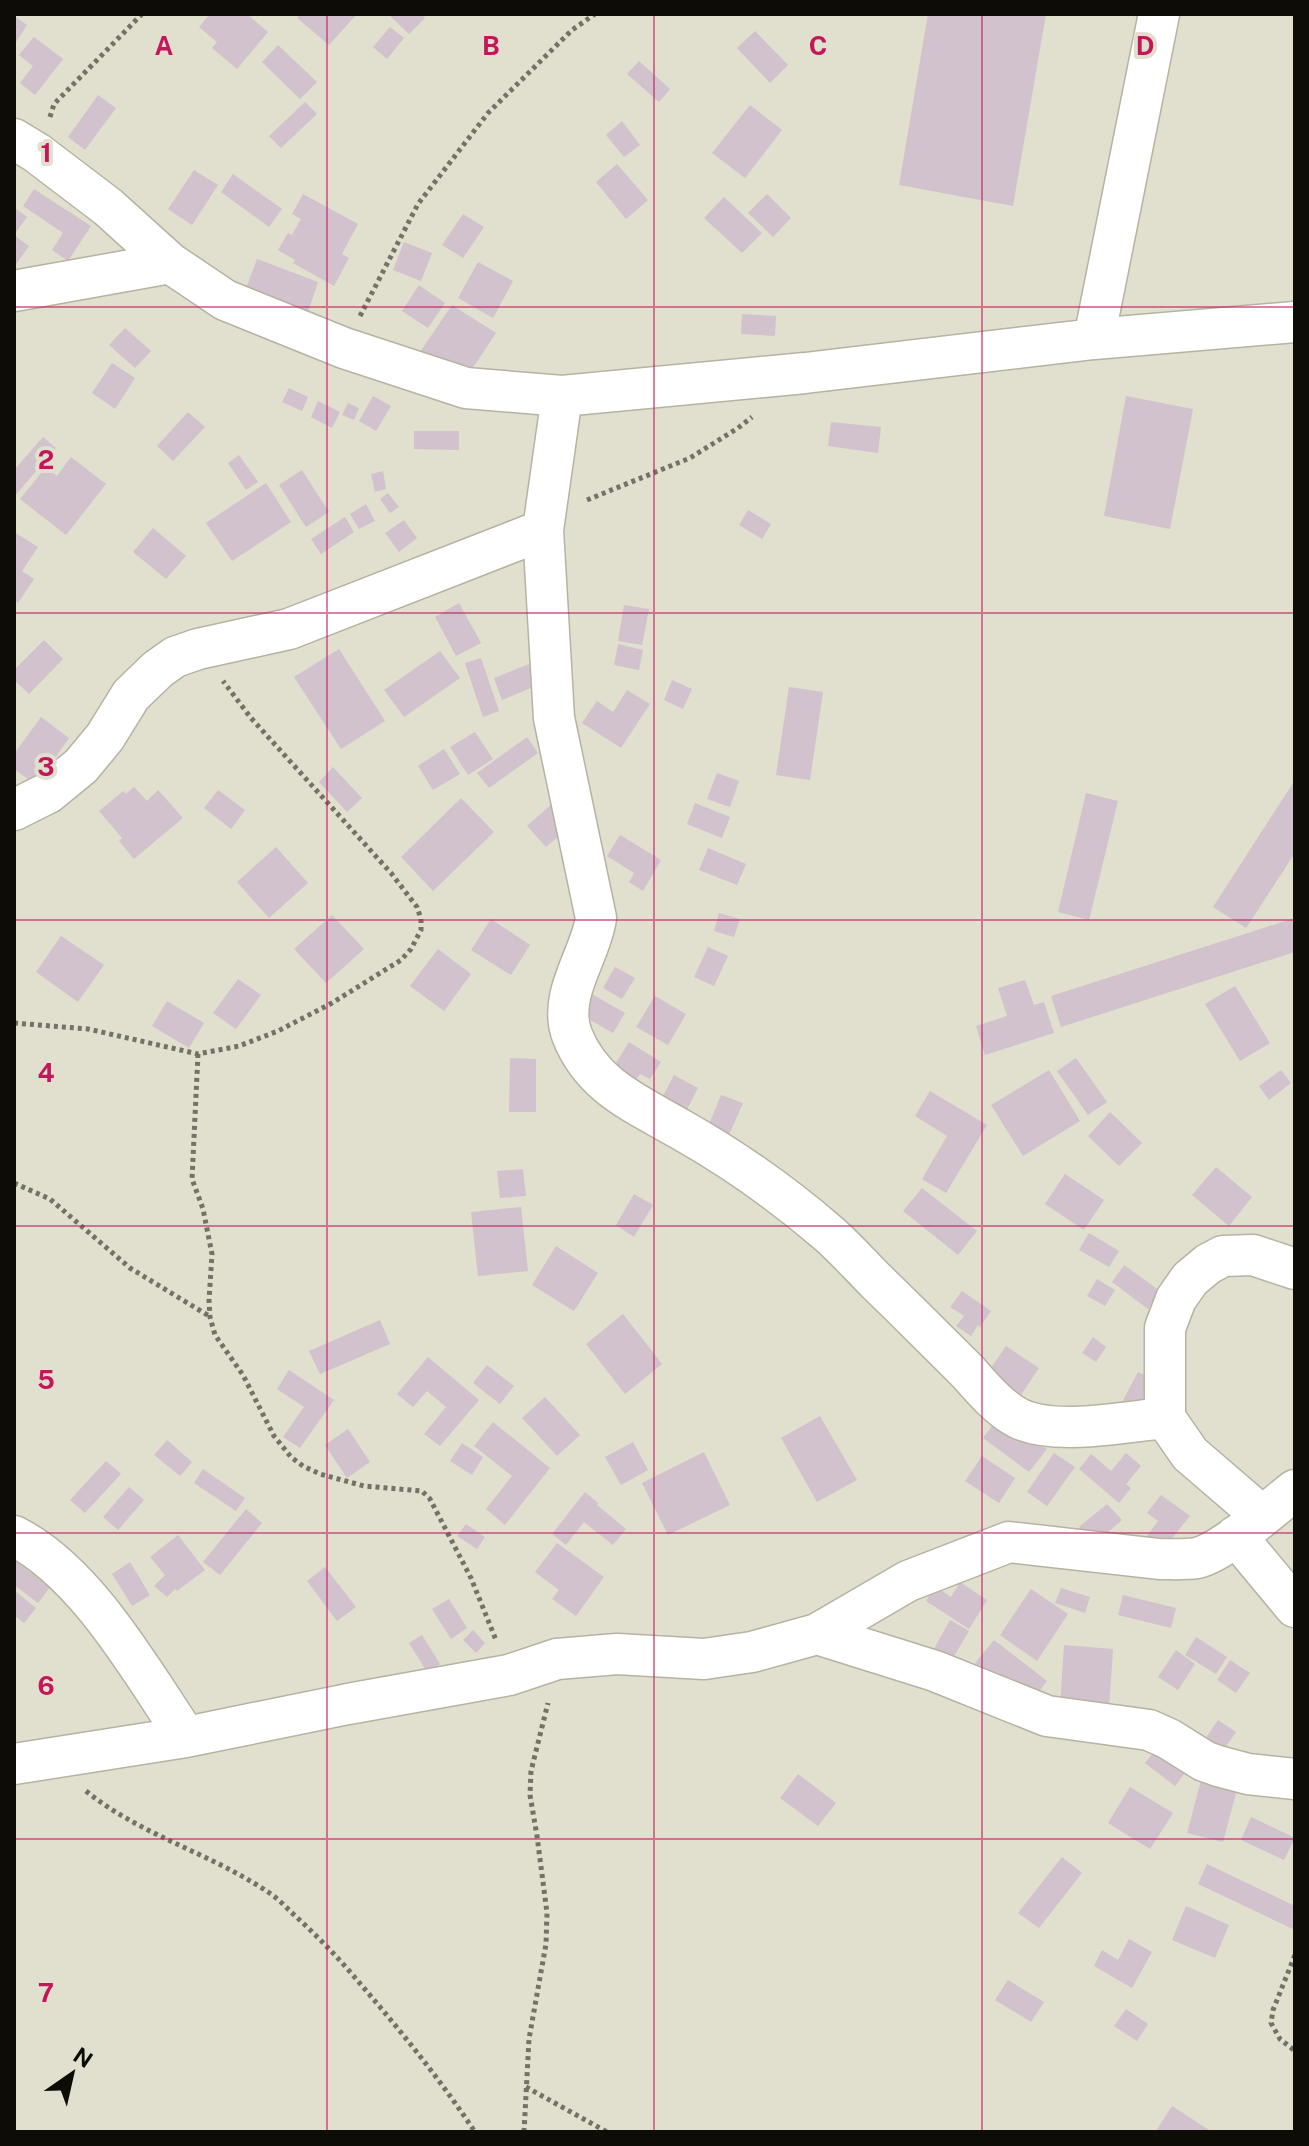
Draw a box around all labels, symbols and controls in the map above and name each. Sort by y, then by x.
text: A [155,30,174,61]
text: B [482,30,500,61]
text: C [809,30,827,61]
text: D [1136,30,1154,61]
text: 1 [40,137,52,168]
text: 2 [38,444,54,475]
text: 3 [37,751,55,782]
text: 4 [37,1057,55,1088]
text: 5 [37,1364,55,1395]
text: 6 [37,1670,55,1701]
text: 7 [38,1977,54,2008]
north arrow [32,2034,112,2114]
text: N [69,2042,98,2073]

